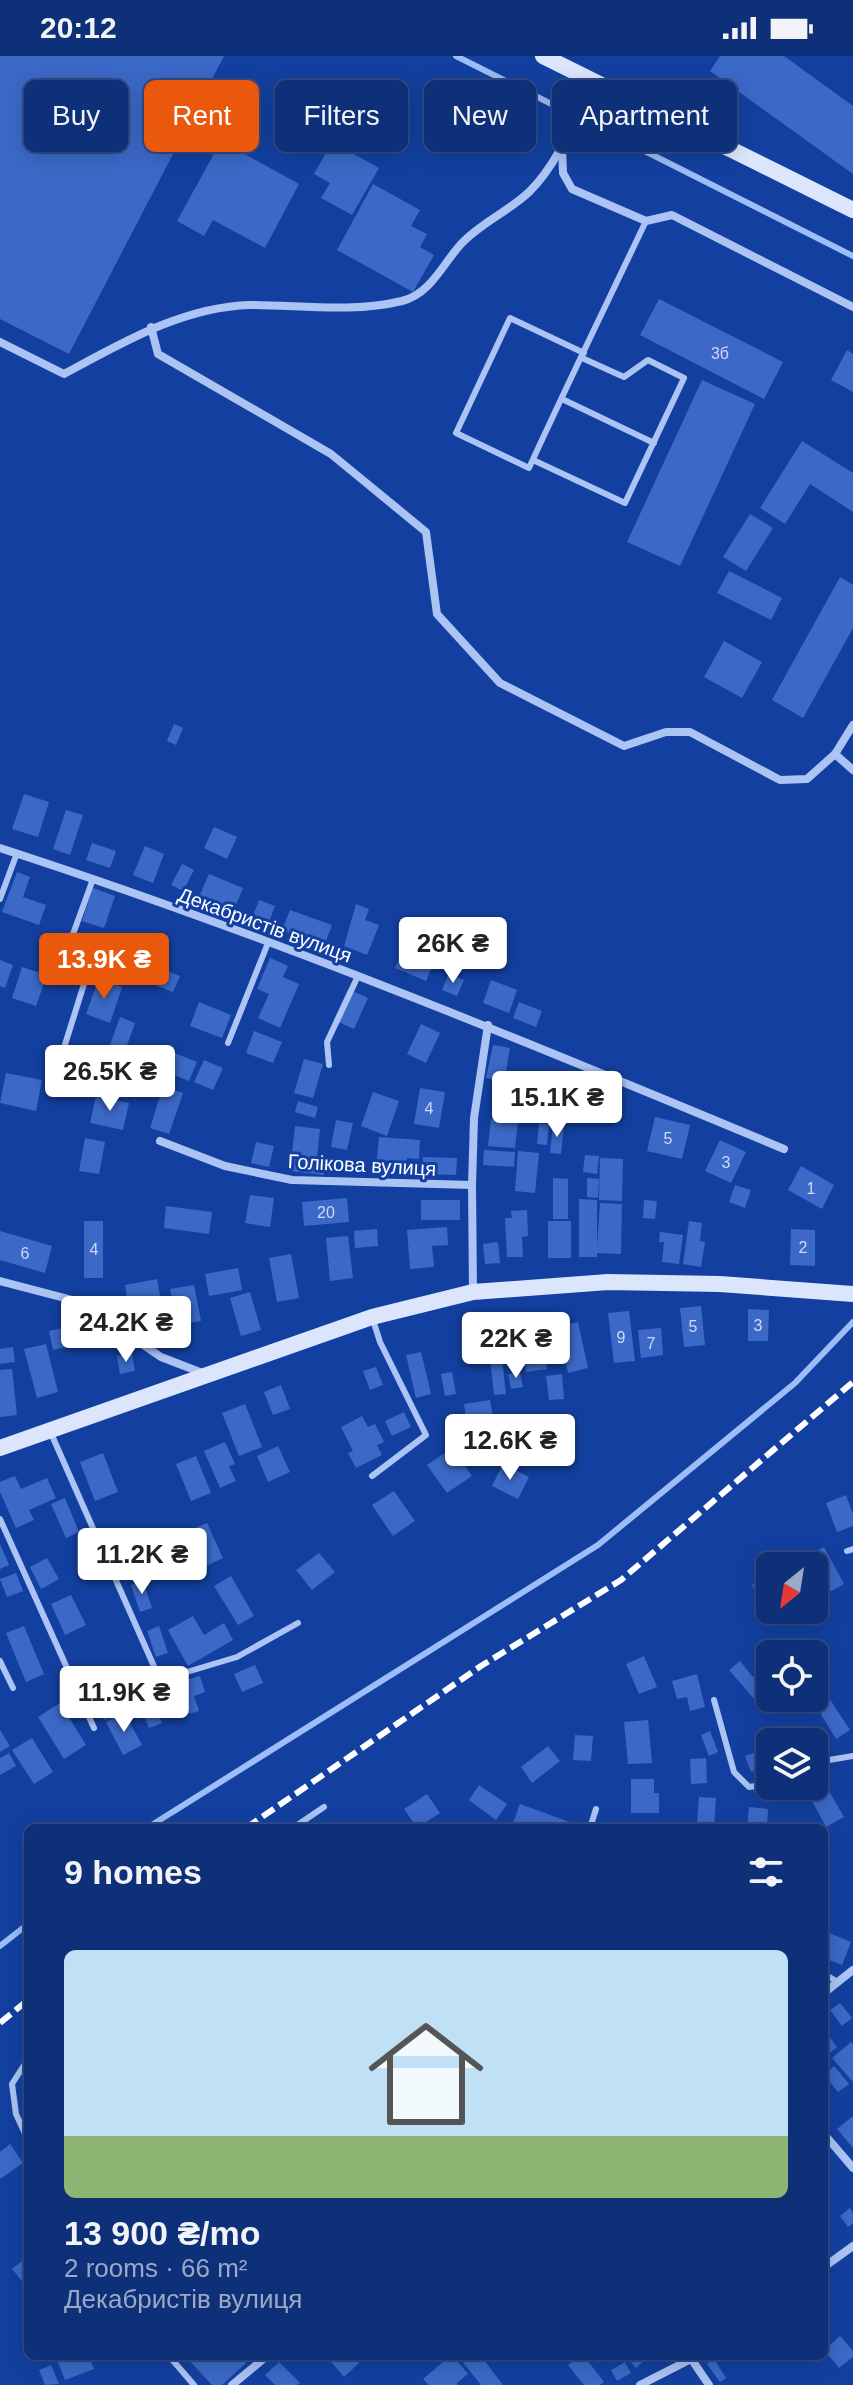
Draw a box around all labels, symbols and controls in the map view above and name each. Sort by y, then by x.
text: 20:12 [40,11,117,44]
chip: Buy [24,80,128,152]
chip: Rent [144,80,259,152]
chip: Filters [275,80,408,152]
chip: New [424,80,536,152]
chip: Apartment [552,80,737,152]
house number: 3б [711,345,729,362]
street label: Декабристів вулиця [175,883,355,967]
pin: 26K ₴ [397,917,509,985]
text: 26K ₴ [417,928,489,958]
pin: 13.9K ₴ [30,933,178,1001]
text: 13.9K ₴ [57,944,151,974]
pin: 26.5K ₴ [36,1045,184,1113]
text: 26.5K ₴ [63,1056,157,1086]
pin: 15.1K ₴ [483,1071,631,1139]
text: 15.1K ₴ [510,1082,604,1112]
house number: 4 [425,1100,434,1117]
house number: 5 [664,1130,673,1147]
street label: Голікова вулиця [287,1150,437,1180]
house number: 3 [722,1154,731,1171]
house number: 1 [807,1180,816,1197]
house number: 20 [317,1204,335,1221]
house number: 2 [799,1239,808,1256]
house number: 4 [90,1241,99,1258]
house number: 6 [21,1245,30,1262]
pin: 24.2K ₴ [52,1296,200,1364]
text: 24.2K ₴ [79,1307,173,1337]
pin: 22K ₴ [460,1312,572,1380]
house number: 3 [754,1317,763,1334]
house number: 5 [689,1318,698,1335]
text: 22K ₴ [480,1323,552,1353]
house number: 9 [617,1329,626,1346]
house number: 7 [647,1335,656,1352]
pin: 12.6K ₴ [436,1414,584,1482]
text: 12.6K ₴ [463,1425,557,1455]
pin: 11.2K ₴ [68,1528,216,1596]
text: 11.2K ₴ [96,1539,188,1569]
north arrow [756,1552,828,1624]
map controls [756,1552,828,1800]
button: locate [756,1640,828,1712]
pin: 11.9K ₴ [50,1666,198,1734]
text: 11.9K ₴ [78,1677,170,1707]
button: layers [756,1728,828,1800]
icon: filters [744,1850,788,1894]
text: 9 homes [64,1853,202,1891]
icon: home [354,2002,498,2146]
text: 13 900 ₴/mo [64,2214,261,2252]
text: 2 rooms · 66 m² [64,2253,248,2283]
text: Декабристів вулиця [64,2284,302,2314]

